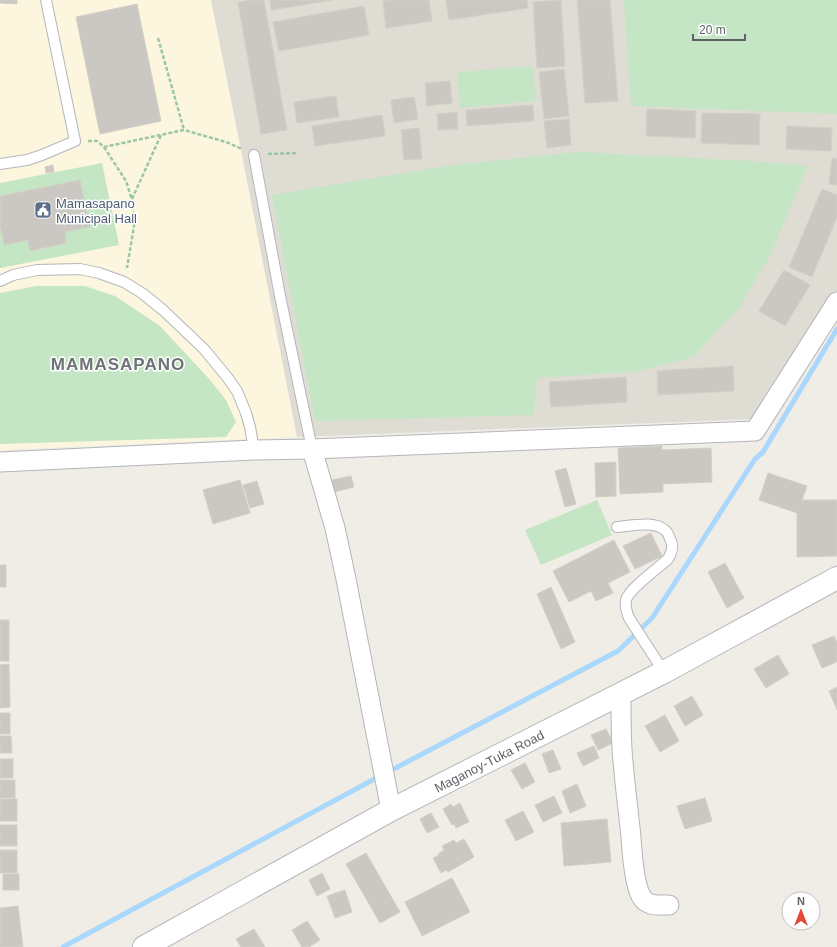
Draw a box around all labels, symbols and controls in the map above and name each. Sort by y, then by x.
scale bar [693,16,745,42]
text: 20 m [699,23,726,37]
place label: Mamasapano Municipal Hall [56,196,137,226]
public building icon: Mamasapano Municipal Hall [33,200,53,220]
district label: MAMASAPANO [51,355,185,374]
street label: Maganoy-Tuka Road [432,727,547,796]
north arrow [781,891,821,931]
text: N [797,895,805,907]

